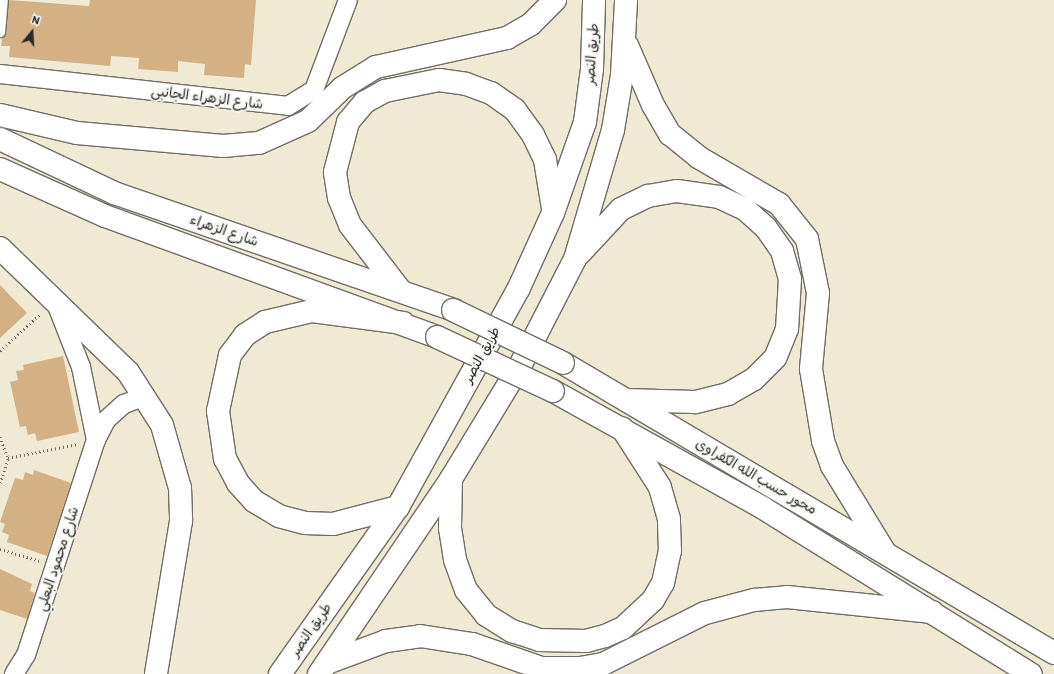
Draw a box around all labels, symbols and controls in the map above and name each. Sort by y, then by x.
north arrow [12,12,52,52]
text: N [30,13,41,27]
street label: طريق النصر [581,23,603,85]
street label: شارع الزهراء الجانبى [150,83,264,113]
street label: شارع الزهراء [188,211,260,251]
street label: طريق النصر [460,324,504,386]
street label: محور حسب الله الكفراوى [692,435,820,519]
street label: شارع محمود البعلي [33,505,83,613]
street label: طريق النصر [286,600,336,660]

